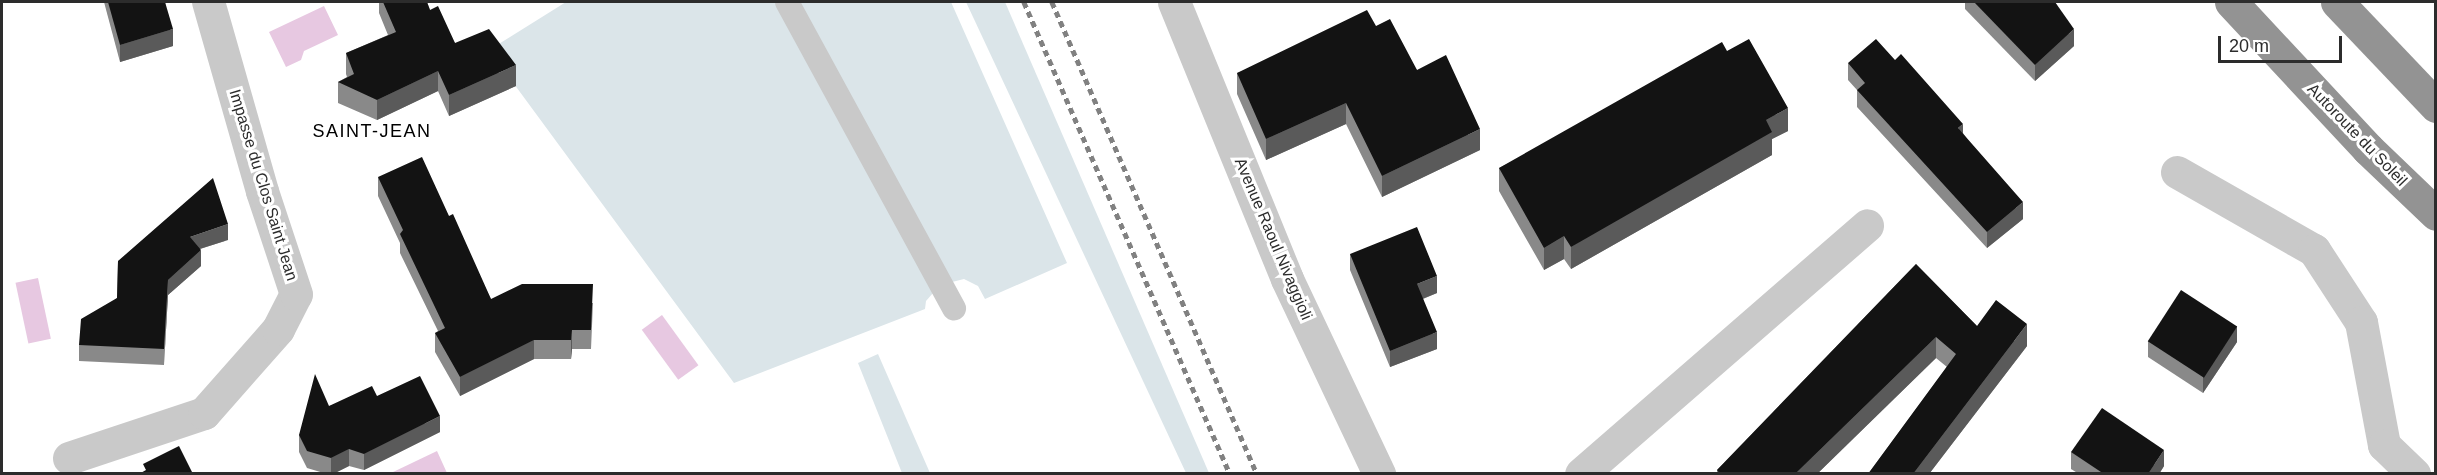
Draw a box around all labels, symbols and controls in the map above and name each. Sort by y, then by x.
scale bar [2221,24,2346,62]
text: 20 m [2229,36,2269,56]
street label: Autoroute du Soleil [2303,80,2411,190]
street label: Impasse du Clos Saint Jean [225,87,301,283]
district label: SAINT-JEAN [312,120,432,142]
street label: Avenue Raoul Nivaggioli [1230,155,1316,323]

